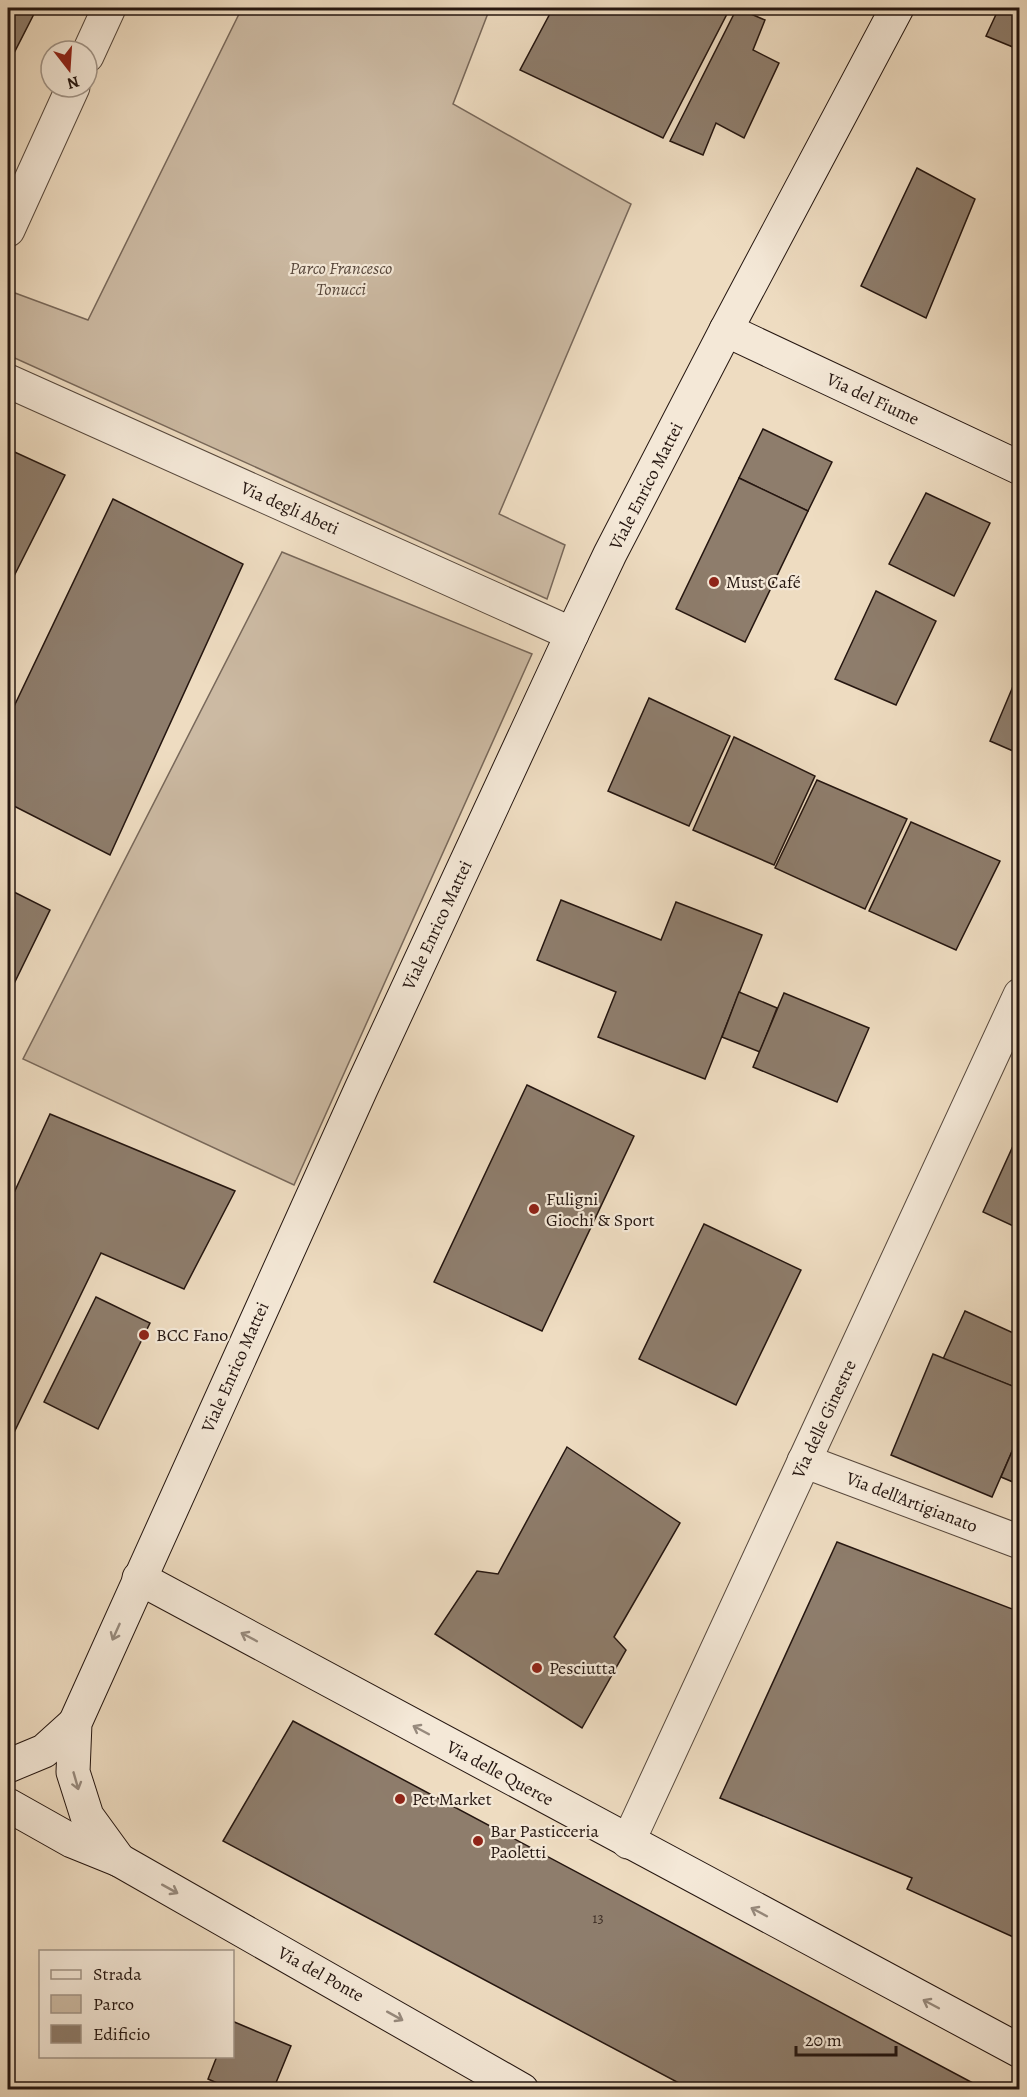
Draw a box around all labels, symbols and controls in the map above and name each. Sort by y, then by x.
north arrow [39,39,99,99]
text: N [64,70,82,95]
park label: Parco Francesco Tonucci [290,256,392,301]
street label: Via del Fiume [822,367,923,431]
street label: Viale Enrico Mattei [603,418,688,555]
street label: Via degli Abeti [236,475,343,540]
place label: Must Café [726,570,801,594]
marker: Must Café [707,575,721,589]
street label: Viale Enrico Mattei [396,856,477,994]
place label: Fuligni Giochi & Sport [546,1187,655,1232]
marker: Fuligni Giochi & Sport [527,1202,541,1216]
street label: Viale Enrico Mattei [195,1298,274,1437]
place label: BCC Fano [156,1323,228,1347]
marker: BCC Fano [137,1328,151,1342]
street label: Via delle Ginestre [786,1356,862,1483]
street label: Via dell'Artigianato [842,1466,981,1538]
one-way arrow [109,1622,121,1640]
one-way arrow [241,1631,258,1643]
place label: Pesciutta [549,1656,617,1680]
marker: Pesciutta [530,1661,544,1675]
one-way arrow [412,1724,430,1735]
street label: Via delle Querce [441,1734,558,1811]
one-way arrow [71,1771,82,1790]
place label: Pet Market [412,1787,492,1811]
marker: Pet Market [393,1792,407,1806]
place label: Bar Pasticceria Paoletti [490,1819,600,1864]
marker: Bar Pasticceria Paoletti [471,1834,485,1848]
one-way arrow [161,1883,178,1895]
one-way arrow [750,1906,768,1917]
house number: 13 [592,1908,604,1928]
street label: Via del Ponte [273,1940,368,2008]
legend [39,1950,234,2058]
text: Strada [93,1962,142,1986]
text: Parco [93,1992,134,2016]
one-way arrow [923,1998,940,2010]
one-way arrow [386,2010,403,2022]
scale bar [796,2019,896,2057]
text: Edificio [93,2022,150,2046]
text: 20 m [805,2028,842,2052]

